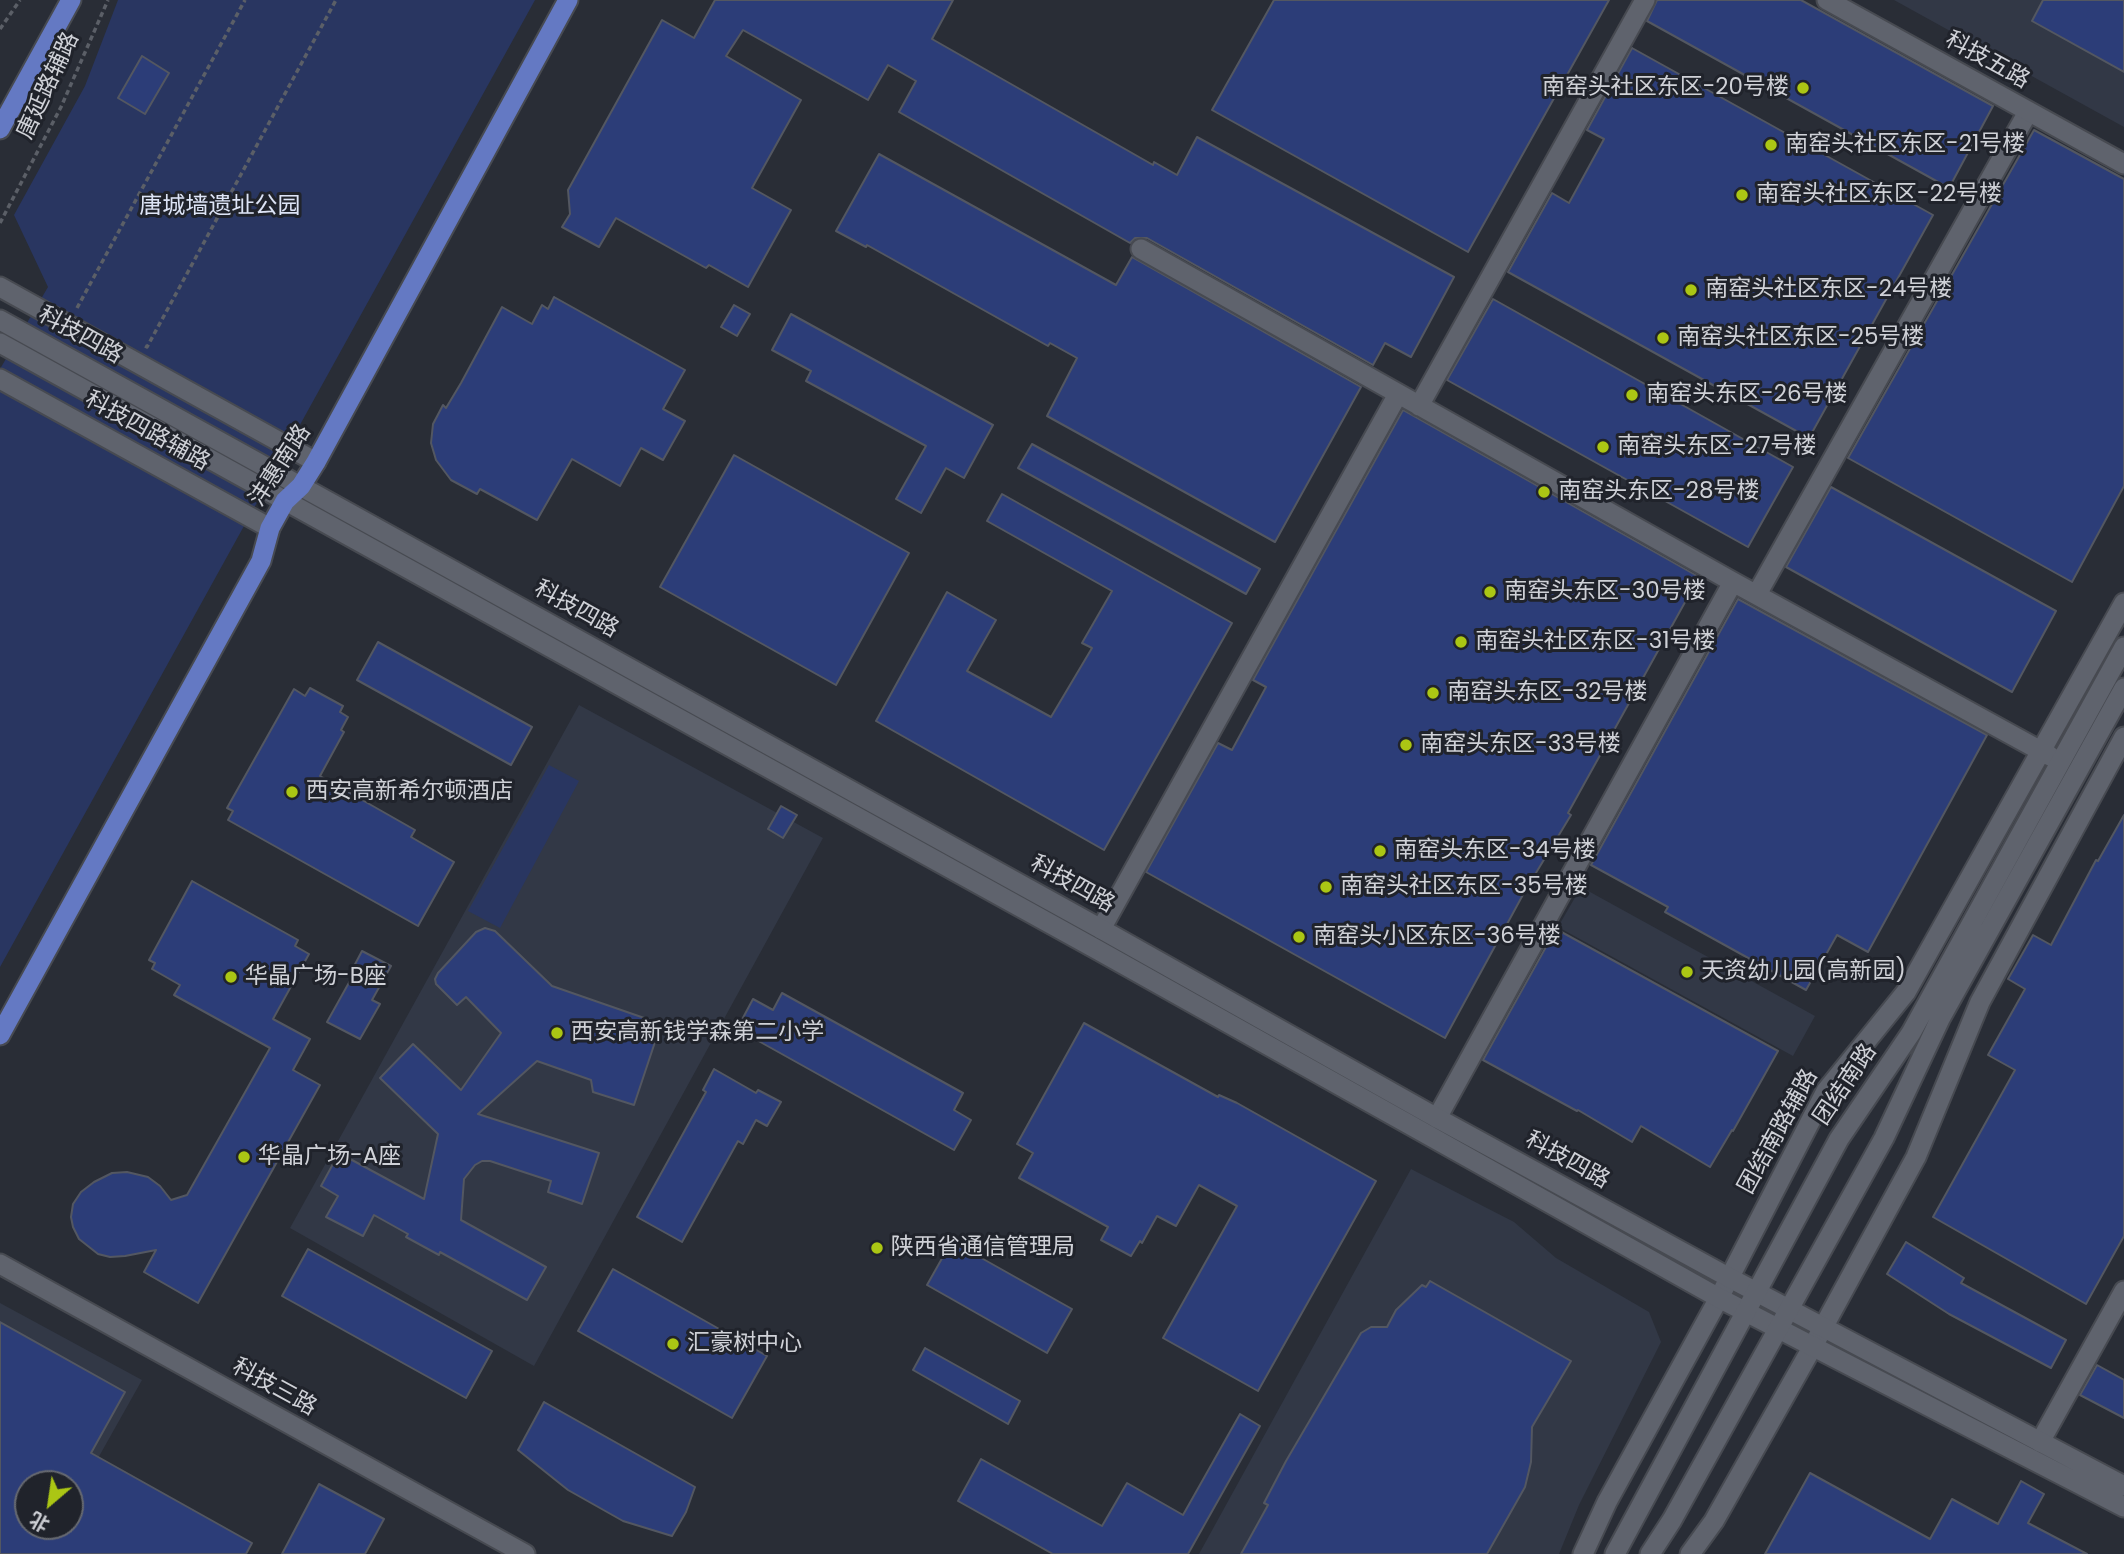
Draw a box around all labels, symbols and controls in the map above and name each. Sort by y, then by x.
street label: 科技五路 [1940,27,2034,95]
street label: 唐延路辅路 [12,28,86,144]
place label: 南窑头社区东区-20号楼 [1542,74,1789,102]
marker: 南窑头社区东区-20号楼 [1795,80,1811,96]
place label: 南窑头社区东区-21号楼 [1785,131,2025,159]
marker: 南窑头社区东区-21号楼 [1763,137,1779,153]
place label: 南窑头社区东区-22号楼 [1756,181,2002,209]
marker: 南窑头社区东区-22号楼 [1734,187,1750,203]
park label: 唐城墙遗址公园 [140,193,300,221]
place label: 南窑头社区东区-24号楼 [1705,276,1952,304]
marker: 南窑头社区东区-24号楼 [1683,282,1699,298]
street label: 科技四路 [33,302,127,370]
place label: 南窑头社区东区-25号楼 [1677,324,1924,352]
marker: 南窑头社区东区-25号楼 [1655,330,1671,346]
place label: 南窑头东区-26号楼 [1646,381,1848,409]
street label: 科技四路辅路 [80,386,214,478]
marker: 南窑头东区-26号楼 [1624,387,1640,403]
street label: 沣惠南路 [244,420,318,512]
place label: 南窑头东区-27号楼 [1617,433,1816,461]
marker: 南窑头东区-27号楼 [1595,439,1611,455]
place label: 南窑头东区-28号楼 [1558,478,1759,506]
marker: 南窑头东区-28号楼 [1536,484,1552,500]
street label: 科技四路 [529,576,623,644]
place label: 南窑头东区-30号楼 [1504,578,1706,606]
marker: 南窑头东区-30号楼 [1482,584,1498,600]
place label: 南窑头社区东区-31号楼 [1475,628,1716,656]
marker: 南窑头社区东区-31号楼 [1453,634,1469,650]
place label: 南窑头东区-32号楼 [1447,679,1647,707]
marker: 南窑头东区-32号楼 [1425,685,1441,701]
place label: 南窑头东区-33号楼 [1420,731,1621,759]
marker: 南窑头东区-33号楼 [1398,737,1414,753]
place label: 西安高新希尔顿酒店 [306,778,513,806]
marker: 西安高新希尔顿酒店 [284,784,300,800]
place label: 南窑头东区-34号楼 [1394,837,1596,865]
marker: 南窑头东区-34号楼 [1372,843,1388,859]
street label: 科技四路 [1025,851,1119,919]
place label: 南窑头社区东区-35号楼 [1340,873,1588,901]
marker: 南窑头社区东区-35号楼 [1318,879,1334,895]
place label: 南窑头小区东区-36号楼 [1313,923,1561,951]
marker: 南窑头小区东区-36号楼 [1291,929,1307,945]
place label: 天资幼儿园(高新园) [1701,958,1906,986]
place label: 华晶广场-B座 [245,963,387,991]
marker: 天资幼儿园(高新园) [1679,964,1695,980]
marker: 华晶广场-B座 [223,969,239,985]
place label: 西安高新钱学森第二小学 [571,1019,824,1047]
marker: 西安高新钱学森第二小学 [549,1025,565,1041]
street label: 团结南路 [1809,1039,1883,1131]
street label: 团结南路辅路 [1733,1065,1825,1199]
street label: 科技四路 [1520,1127,1614,1195]
place label: 华晶广场-A座 [258,1143,401,1171]
marker: 华晶广场-A座 [236,1149,252,1165]
place label: 陕西省通信管理局 [891,1234,1075,1262]
marker: 陕西省通信管理局 [869,1240,885,1256]
place label: 汇豪树中心 [687,1330,802,1358]
marker: 汇豪树中心 [665,1336,681,1352]
street label: 科技三路 [227,1354,321,1422]
north arrow [14,1470,84,1540]
text: 北 [25,1506,54,1538]

